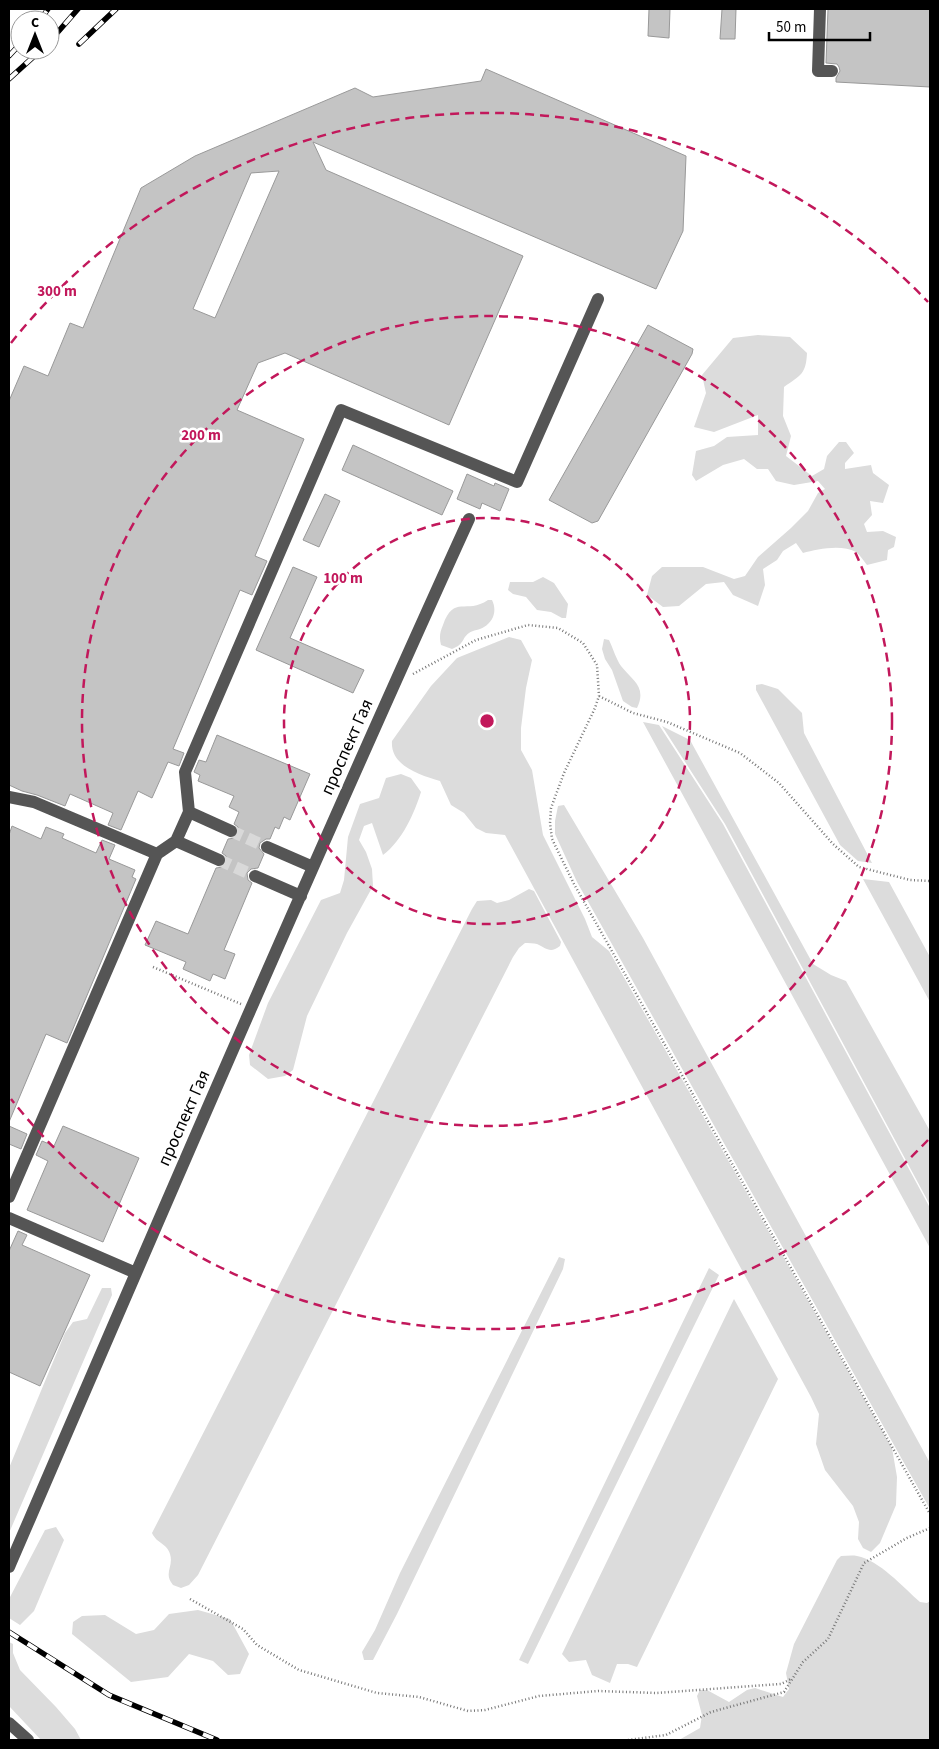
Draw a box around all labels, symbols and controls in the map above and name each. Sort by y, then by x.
north arrow [10,10,60,60]
scale bar [769,10,870,42]
text: С [31,13,39,33]
text: 50 m [776,17,806,38]
text: 300 m [37,281,77,302]
text: 200 m [181,425,221,446]
text: 100 m [323,568,363,589]
street label: проспект Гая [315,695,379,799]
centre of rings [478,712,496,730]
street label: проспект Гая [152,1066,216,1170]

